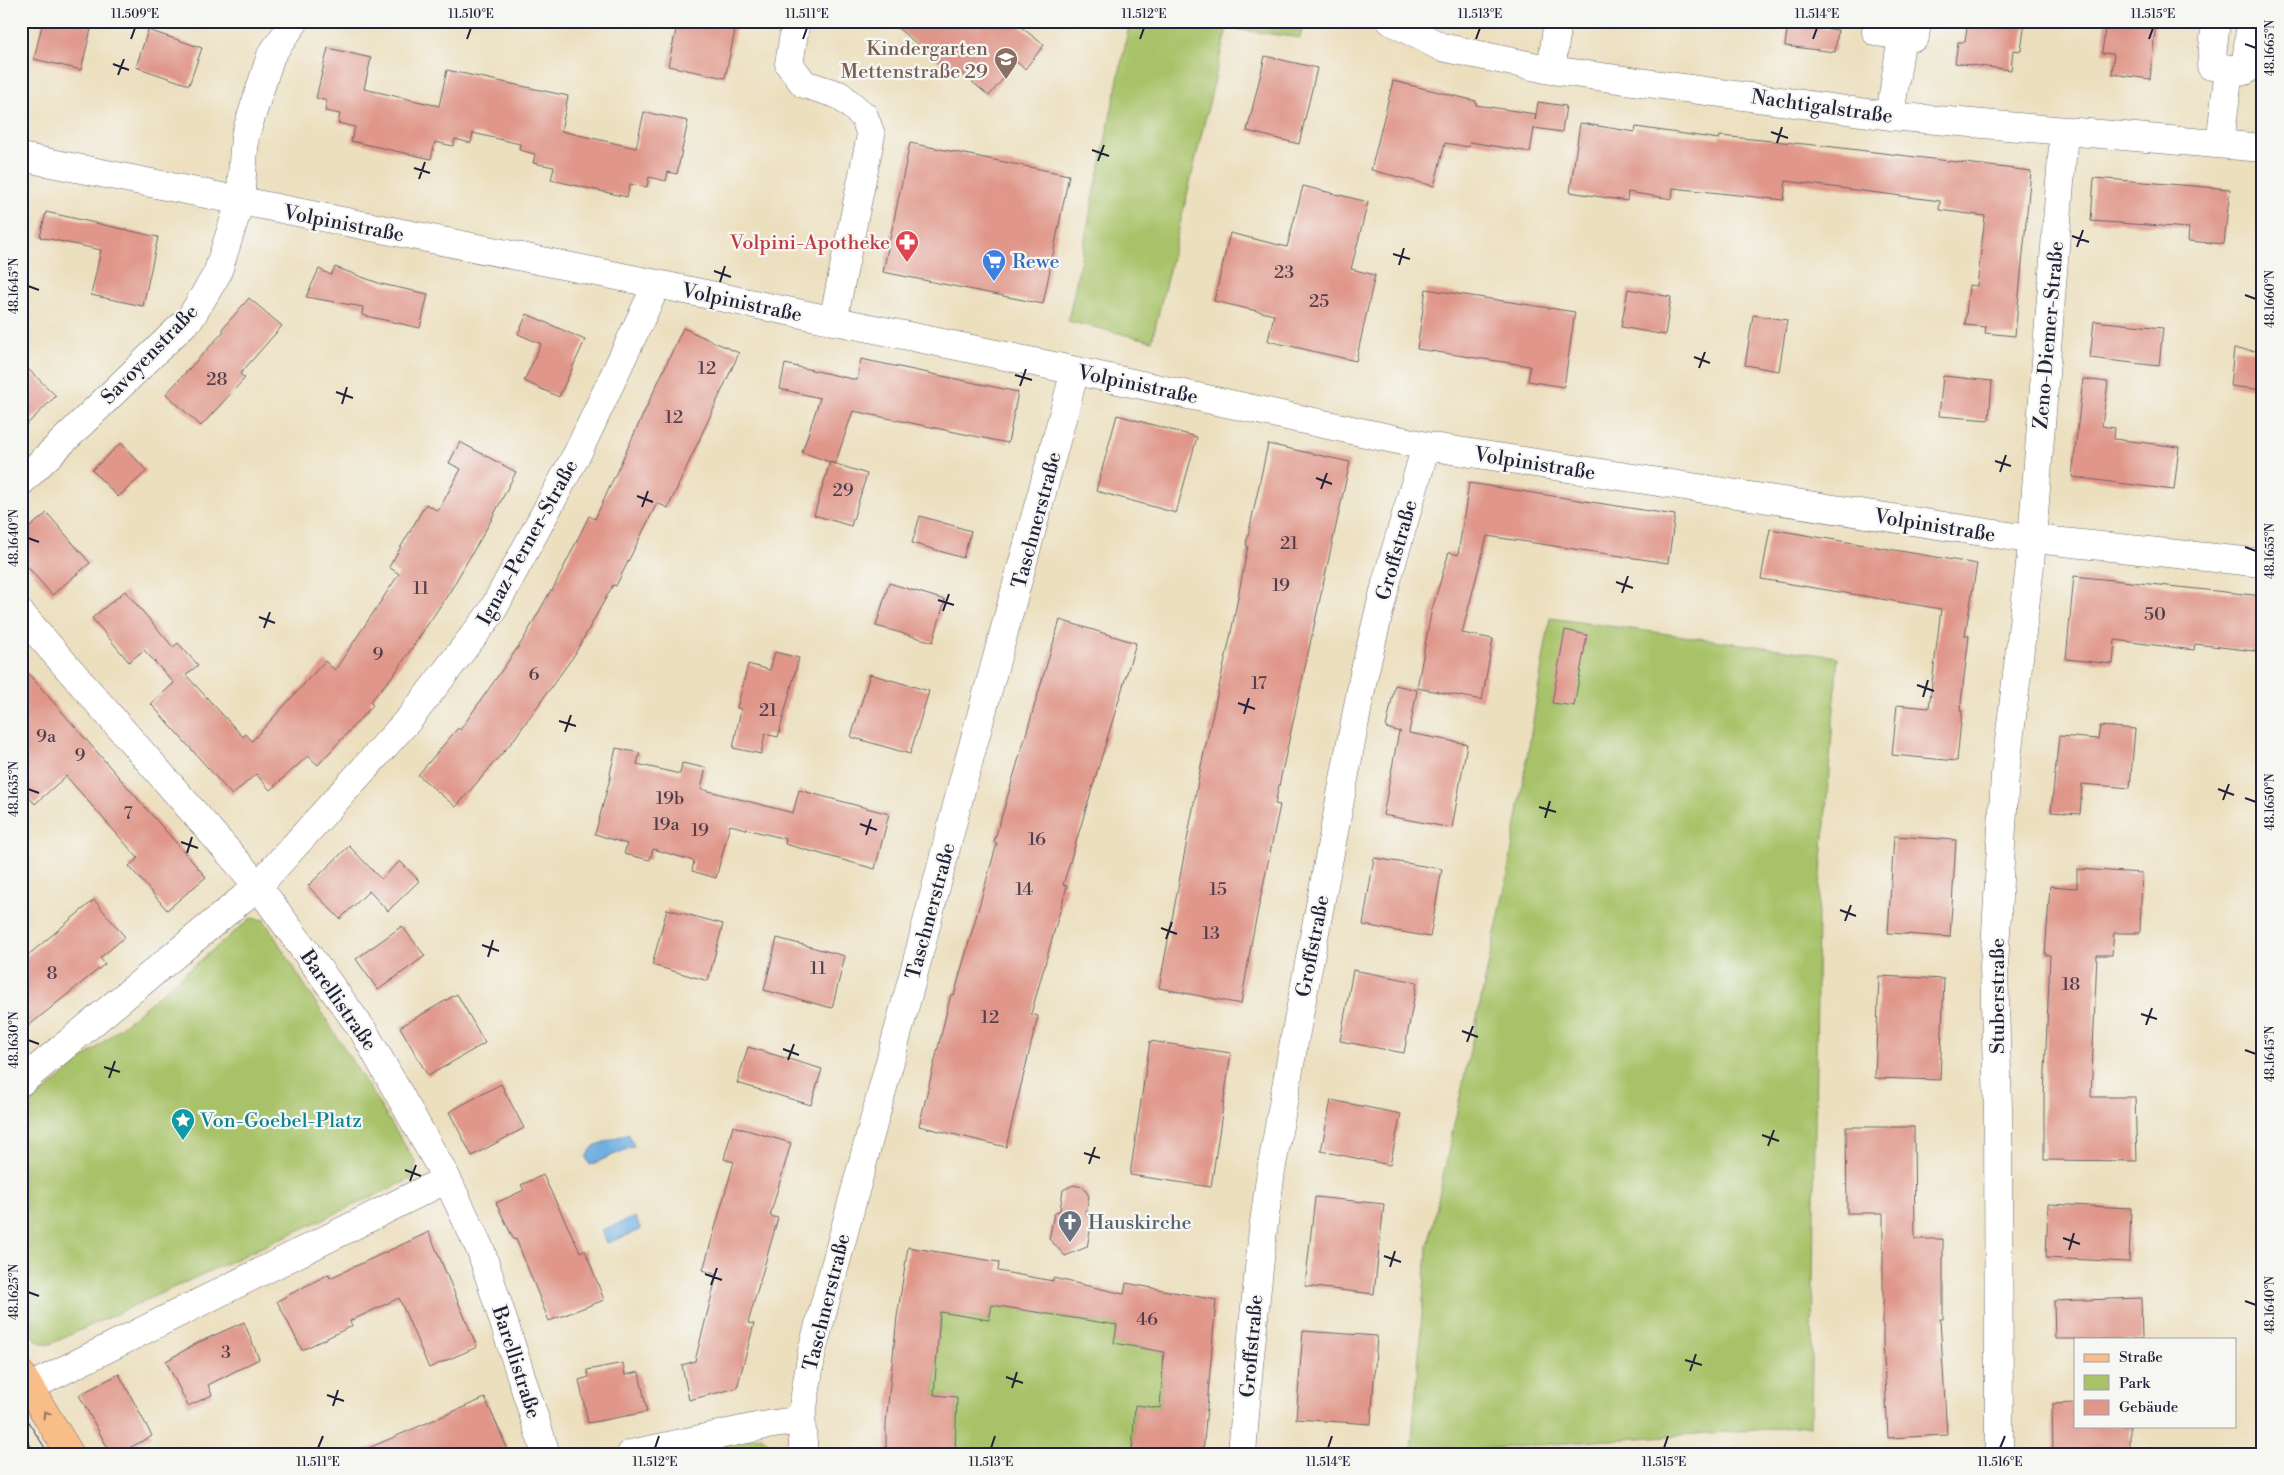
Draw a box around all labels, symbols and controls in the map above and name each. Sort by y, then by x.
text: 11.509°E [111,7,159,22]
text: 11.510°E [448,7,494,22]
text: 11.511°E [785,7,829,22]
text: 11.512°E [1121,7,1167,22]
text: 11.513°E [1458,7,1502,22]
text: 11.514°E [1795,7,1839,22]
text: 11.515°E [2131,7,2175,22]
text: 48.1665°N [2263,20,2278,76]
place label: Kindergarten Mettenstraße 29 [841,37,988,85]
school or university icon: Kindergarten Mettenstraße 29 [993,46,1019,80]
street label: Nachtigalstraße [1749,85,1894,130]
street label: Volpinistraße [280,200,406,248]
pharmacy icon: Volpini-Apotheke [894,229,920,263]
place label: Volpini-Apotheke [729,231,890,256]
street label: Zeno-Diemer-Straße [2029,240,2070,430]
supermarket icon: Rewe [981,248,1007,282]
place label: Rewe [1012,250,1060,275]
text: 48.1645°N [7,258,22,314]
house number: 23 [1274,261,1294,284]
text: 48.1660°N [2263,270,2278,328]
street label: Volpinistraße [678,278,804,328]
house number: 25 [1309,290,1329,313]
street label: Savoyenstraße [96,300,204,410]
house number: 12 [698,357,716,380]
street label: Volpinistraße [1074,360,1200,410]
house number: 28 [206,368,228,391]
house number: 12 [665,406,683,429]
street label: Volpinistraße [1471,442,1597,486]
street label: Taschnerstraße [1007,449,1068,591]
street label: Ignaz-Perner-Straße [472,456,584,630]
house number: 29 [832,479,854,502]
street label: Groffstraße [1371,497,1424,603]
street label: Volpinistraße [1871,504,1997,548]
text: 48.1640°N [7,509,22,567]
text: 48.1655°N [2263,523,2278,579]
house number: 21 [1280,532,1298,555]
house number: 19 [1272,574,1290,597]
house number: 11 [413,577,429,600]
house number: 50 [2144,603,2166,626]
house number: 9 [373,643,384,666]
house number: 6 [529,663,540,686]
house number: 17 [1251,672,1267,695]
house number: 21 [759,699,777,722]
house number: 9a [36,725,57,748]
house number: 9 [75,744,86,767]
text: 48.1635°N [7,761,22,817]
text: 48.1650°N [2263,773,2278,831]
house number: 19b [656,787,684,810]
house number: 7 [123,802,133,825]
house number: 19a [652,813,680,836]
house number: 19 [691,819,709,842]
house number: 16 [1028,828,1046,851]
street label: Taschnerstraße [901,840,962,982]
house number: 14 [1015,878,1033,901]
house number: 15 [1209,878,1227,901]
street label: Groffstraße [1291,893,1336,999]
house number: 13 [1202,922,1220,945]
street label: Stuberstraße [1986,938,2011,1054]
street label: Barellistraße [293,945,382,1056]
house number: 11 [810,957,826,980]
house number: 8 [46,962,58,985]
house number: 18 [2062,973,2080,996]
house number: 12 [981,1006,999,1029]
text: 48.1630°N [7,1011,22,1069]
text: 48.1645°N [2263,1026,2278,1082]
place icon: Von-Goebel-Platz [170,1107,196,1141]
place label: Von-Goebel-Platz [199,1109,362,1134]
church icon: Hauskirche [1057,1209,1083,1243]
place label: Hauskirche [1088,1211,1192,1236]
street label: Taschnerstraße [798,1231,857,1373]
text: 48.1625°N [7,1264,22,1320]
text: 48.1640°N [2263,1276,2278,1334]
street label: Groffstraße [1236,1294,1269,1399]
street label: Barellistraße [485,1302,546,1422]
house number: 46 [1136,1308,1158,1331]
legend [2074,1338,2236,1428]
house number: 3 [221,1341,231,1364]
text: Straße [2119,1348,2163,1367]
text: Park [2119,1374,2151,1393]
text: Gebäude [2119,1398,2178,1417]
one-way arrow [42,1410,52,1419]
text: 11.511°E [296,1455,340,1470]
text: 11.512°E [632,1455,678,1470]
text: 11.513°E [969,1455,1013,1470]
text: 11.514°E [1306,1455,1350,1470]
text: 11.515°E [1642,1455,1686,1470]
text: 11.516°E [1978,1455,2022,1470]

